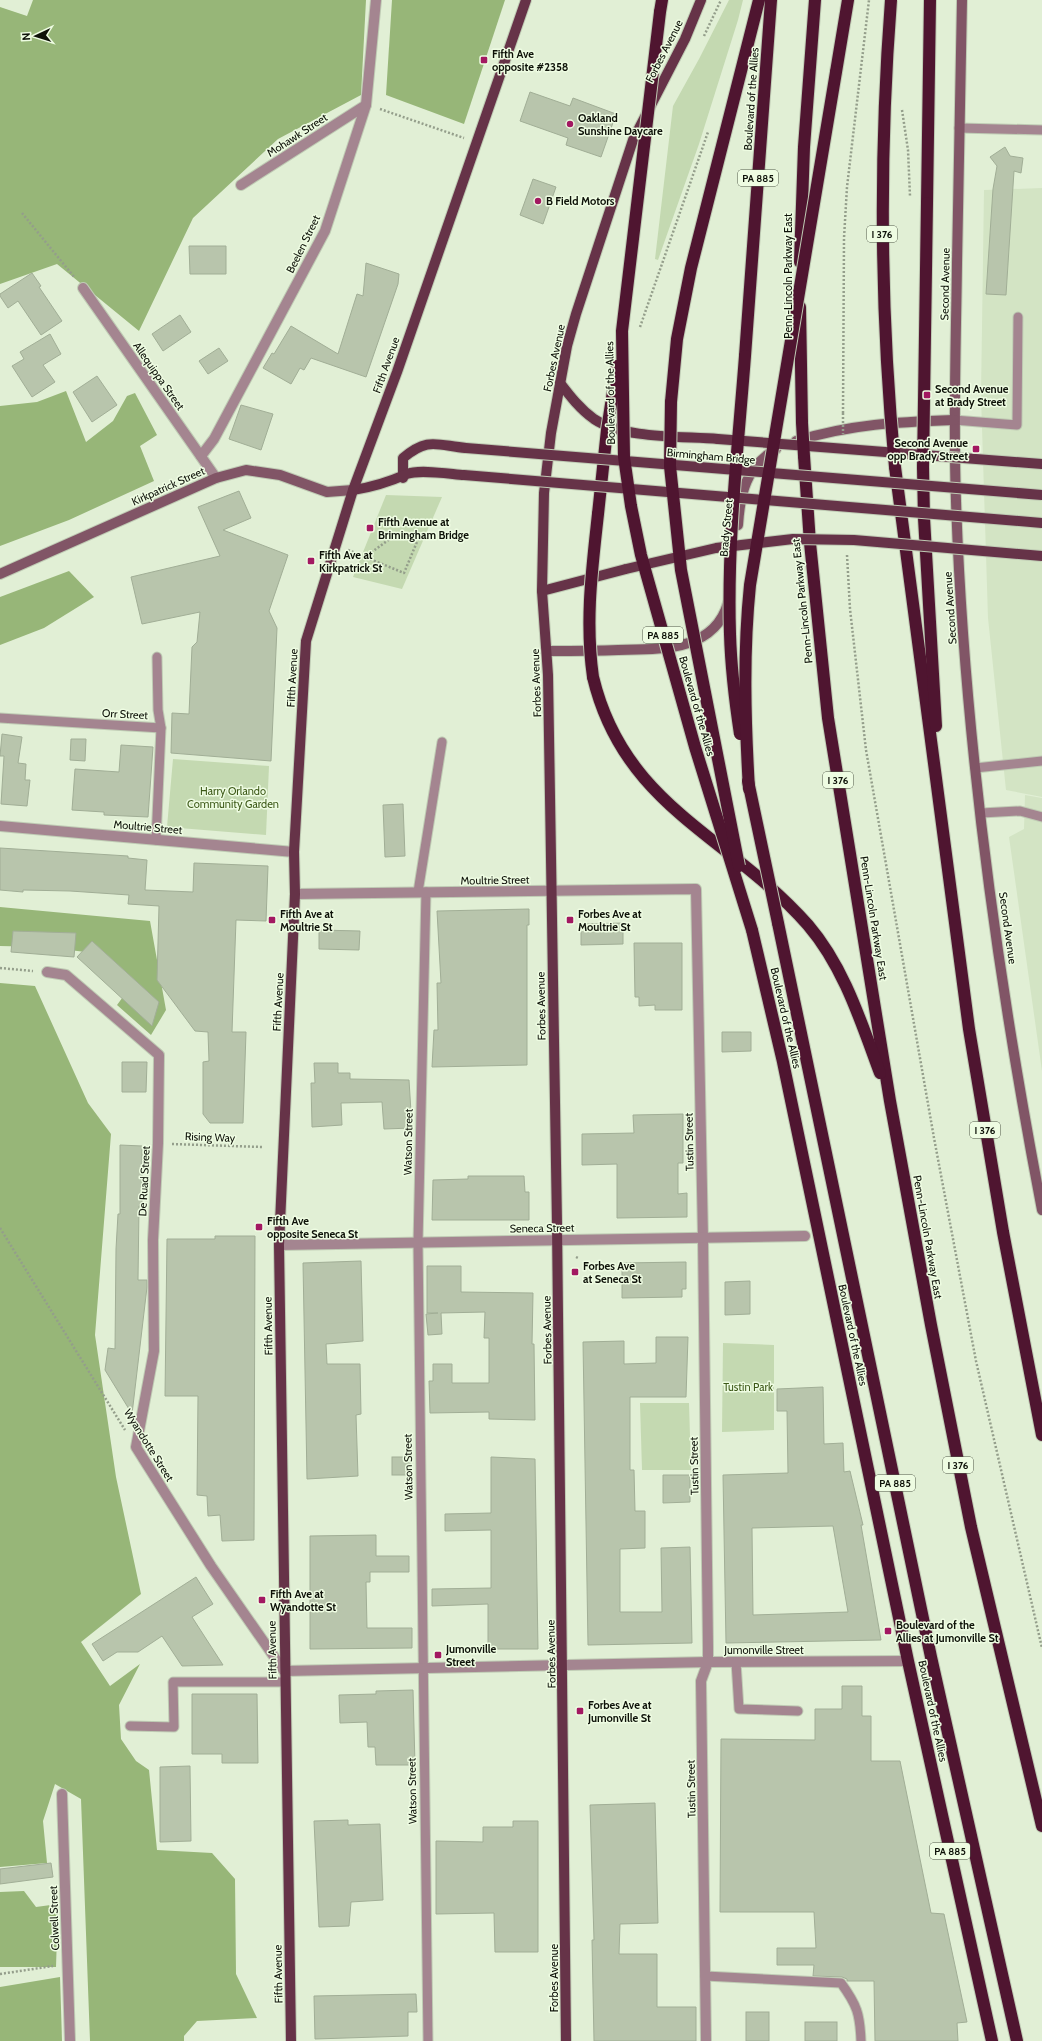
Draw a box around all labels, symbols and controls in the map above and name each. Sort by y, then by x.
north arrow [16,16,56,56]
street label: Forbes Avenue [642,17,686,85]
text: N [19,32,33,41]
place label: Fifth Ave opposite #2358 [492,47,569,74]
street label: Boulevard of the Allies [740,47,762,151]
marker: Fifth Ave opposite #2358 [479,55,489,65]
street label: Mohawk Street [264,110,330,160]
place label: Oakland Sunshine Daycare [578,111,663,138]
marker: Oakland Sunshine Daycare [565,119,575,129]
road number: PA 885 [738,170,778,186]
place label: B Field Motors [546,194,615,208]
marker: B Field Motors [533,196,543,206]
street label: Beelen Street [283,212,323,275]
street label: Penn-Lincoln Parkway East [781,213,795,339]
road number: I 376 [867,226,897,242]
street label: Second Avenue [937,247,953,320]
street label: Forbes Avenue [540,323,568,393]
street label: Fifth Avenue [369,335,403,395]
street label: Allequippa Street [130,339,188,413]
street label: Boulevard of the Allies [602,341,618,445]
place label: Second Avenue at Brady Street [935,382,1009,409]
marker: Second Avenue at Brady Street [922,390,932,400]
place label: Second Avenue opp Brady Street [887,436,968,463]
marker: Second Avenue opp Brady Street [971,444,981,454]
street label: Birmingham Bridge [666,445,756,467]
street label: Kirkpatrick Street [129,463,207,508]
street label: Brady Street [717,498,736,557]
place label: Fifth Avenue at Brimingham Bridge [378,515,469,542]
marker: Fifth Avenue at Brimingham Bridge [365,523,375,533]
street label: Penn-Lincoln Parkway East [788,538,816,664]
place label: Fifth Ave at Kirkpatrick St [319,548,383,575]
marker: Fifth Ave at Kirkpatrick St [306,556,316,566]
street label: Second Avenue [940,571,960,645]
road number: PA 885 [643,627,683,643]
street label: Fifth Avenue [283,648,301,708]
street label: Forbes Avenue [528,648,544,717]
street label: Boulevard of the Allies [676,654,718,758]
street label: Orr Street [102,706,149,722]
road number: I 376 [823,772,853,788]
park label: Harry Orlando Community Garden [187,784,279,811]
street label: Moultrie Street [113,817,183,837]
street label: Penn-Lincoln Parkway East [857,855,891,981]
street label: Moultrie Street [460,872,530,888]
street label: Second Avenue [996,891,1020,965]
place label: Fifth Ave at Moultrie St [280,907,334,934]
place label: Forbes Ave at Moultrie St [578,907,642,934]
marker: Fifth Ave at Moultrie St [267,915,277,925]
marker: Forbes Ave at Moultrie St [565,915,575,925]
street label: Boulevard of the Allies [768,966,805,1070]
street label: Forbes Avenue [533,971,549,1040]
street label: Fifth Avenue [269,972,287,1032]
street label: Watson Street [400,1108,416,1175]
street label: Tustin Street [681,1113,697,1171]
road number: I 376 [970,1122,1000,1138]
street label: Rising Way [185,1129,236,1145]
street label: De Ruad Street [135,1145,153,1217]
street label: Penn-Lincoln Parkway East [910,1174,946,1300]
place label: Fifth Ave opposite Seneca St [267,1214,358,1241]
street label: Seneca Street [509,1220,575,1236]
marker: Fifth Ave opposite Seneca St [254,1222,264,1232]
place label: Forbes Ave at Seneca St [583,1259,642,1286]
marker: Forbes Ave at Seneca St [570,1267,580,1277]
street label: Boulevard of the Allies [835,1283,871,1387]
street label: Forbes Avenue [539,1295,555,1364]
street label: Fifth Avenue [260,1296,276,1355]
park label: Tustin Park [723,1380,773,1394]
street label: Wyandotte Street [121,1406,177,1484]
street label: Watson Street [400,1433,416,1500]
street label: Tustin Street [686,1437,702,1495]
road number: I 376 [943,1457,973,1473]
road number: PA 885 [875,1475,915,1491]
place label: Fifth Ave at Wyandotte St [270,1587,336,1614]
marker: Fifth Ave at Wyandotte St [257,1595,267,1605]
place label: Boulevard of the Allies at Jumonville St [896,1618,999,1645]
street label: Forbes Avenue [543,1619,559,1688]
street label: Fifth Avenue [264,1620,280,1679]
marker: Boulevard of the Allies at Jumonville St [883,1626,893,1636]
place label: Jumonville Street [445,1642,497,1669]
street label: Jumonville Street [723,1643,804,1657]
marker: Jumonville Street [433,1650,443,1660]
street label: Boulevard of the Allies [915,1659,951,1763]
place label: Forbes Ave at Jumonville St [587,1698,652,1725]
marker: Forbes Ave at Jumonville St [575,1706,585,1716]
street label: Watson Street [404,1757,420,1824]
street label: Tustin Street [683,1760,699,1818]
road number: PA 885 [930,1843,970,1859]
street label: Colwell Street [46,1885,62,1951]
street label: Forbes Avenue [547,1943,561,2012]
street label: Fifth Avenue [270,1944,286,2003]

